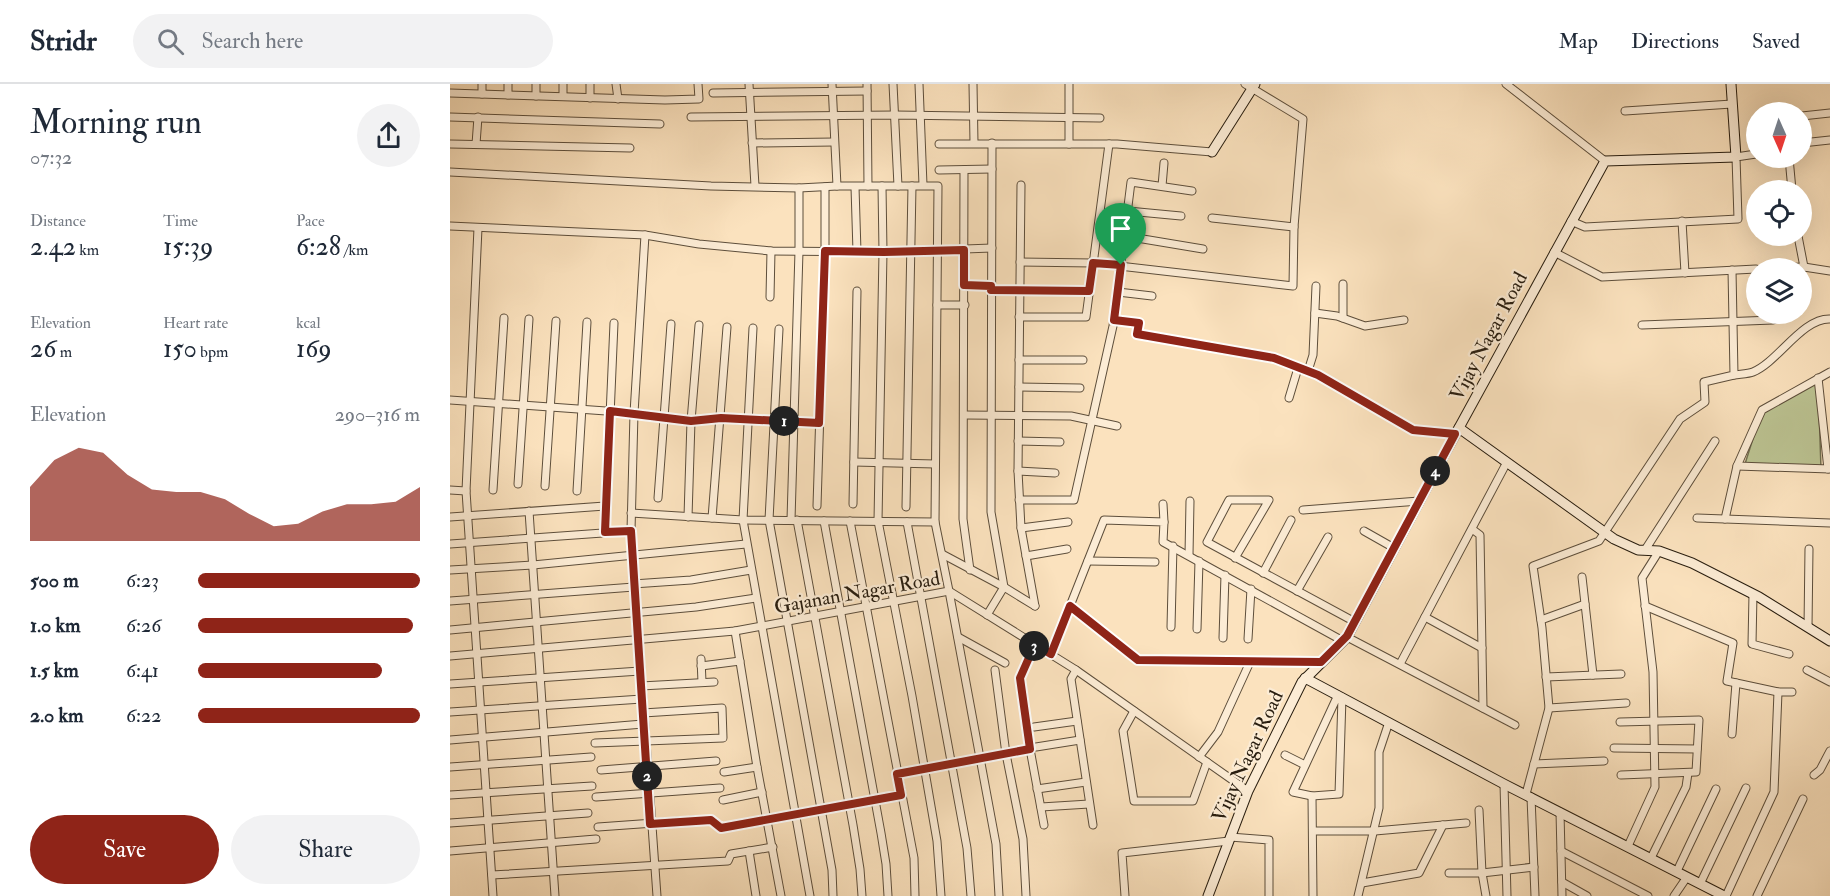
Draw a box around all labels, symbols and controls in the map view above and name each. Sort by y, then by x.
search box [133,14,553,68]
text: Stridr [30,24,97,59]
icon: search [154,25,187,58]
text: Search here [202,27,303,55]
text: Map [1558,28,1598,55]
text: Directions [1631,28,1719,55]
text: Saved [1752,28,1800,55]
text: Morning run [30,102,202,143]
north arrow [1746,102,1812,168]
map controls [1746,102,1812,324]
button: share [357,104,420,167]
text: 07:32 [30,145,72,170]
button: locate [1746,180,1812,246]
pin [1095,203,1146,265]
text: Distance [30,211,86,231]
text: Time [163,211,198,231]
text: Pace [296,211,325,231]
icon: arrive [1104,212,1137,245]
text: 2.42 [30,231,76,263]
text: 15:39 [163,231,213,263]
text: 6:28 [296,231,341,263]
text: km [76,240,99,260]
text: /km [341,240,368,260]
button: layers [1746,258,1812,324]
street label: Vijay Nagar Road [1444,267,1533,405]
text: Elevation [30,313,91,333]
text: Heart rate [163,313,228,333]
text: kcal [296,313,321,333]
text: 26 [30,333,56,365]
text: 150 [163,333,197,365]
text: 169 [296,333,332,365]
text: m [56,342,72,362]
text: bpm [197,342,228,362]
text: Elevation [30,402,106,427]
text: 290–316 m [335,402,420,427]
pin: 1 [769,406,799,436]
text: 1 [781,411,787,431]
pin: 4 [1420,456,1450,486]
text: 4 [1431,461,1439,481]
street label: Gajanan Nagar Road [772,566,942,619]
text: 500 m [30,568,79,593]
text: 6:23 [126,568,159,593]
text: 1.0 km [30,613,81,638]
text: 6:26 [126,613,161,638]
pin: 3 [1019,631,1049,661]
text: 3 [1031,636,1037,656]
text: 1.5 km [30,658,79,683]
text: 6:41 [126,658,159,683]
street label: Vijay Nagar Road [1206,686,1289,826]
text: 2.0 km [30,703,84,728]
text: 6:22 [126,703,161,728]
pin: 2 [632,761,662,791]
text: 2 [643,766,651,786]
button: Save [30,815,219,884]
button: Share [231,815,420,884]

